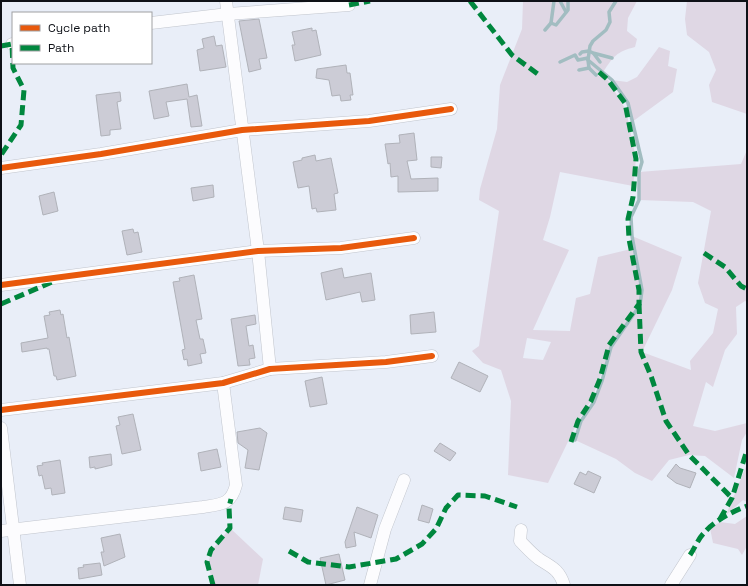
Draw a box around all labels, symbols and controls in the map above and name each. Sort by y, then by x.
legend [12,12,152,64]
text: Cycle path [48,20,110,36]
text: Path [48,40,74,56]

